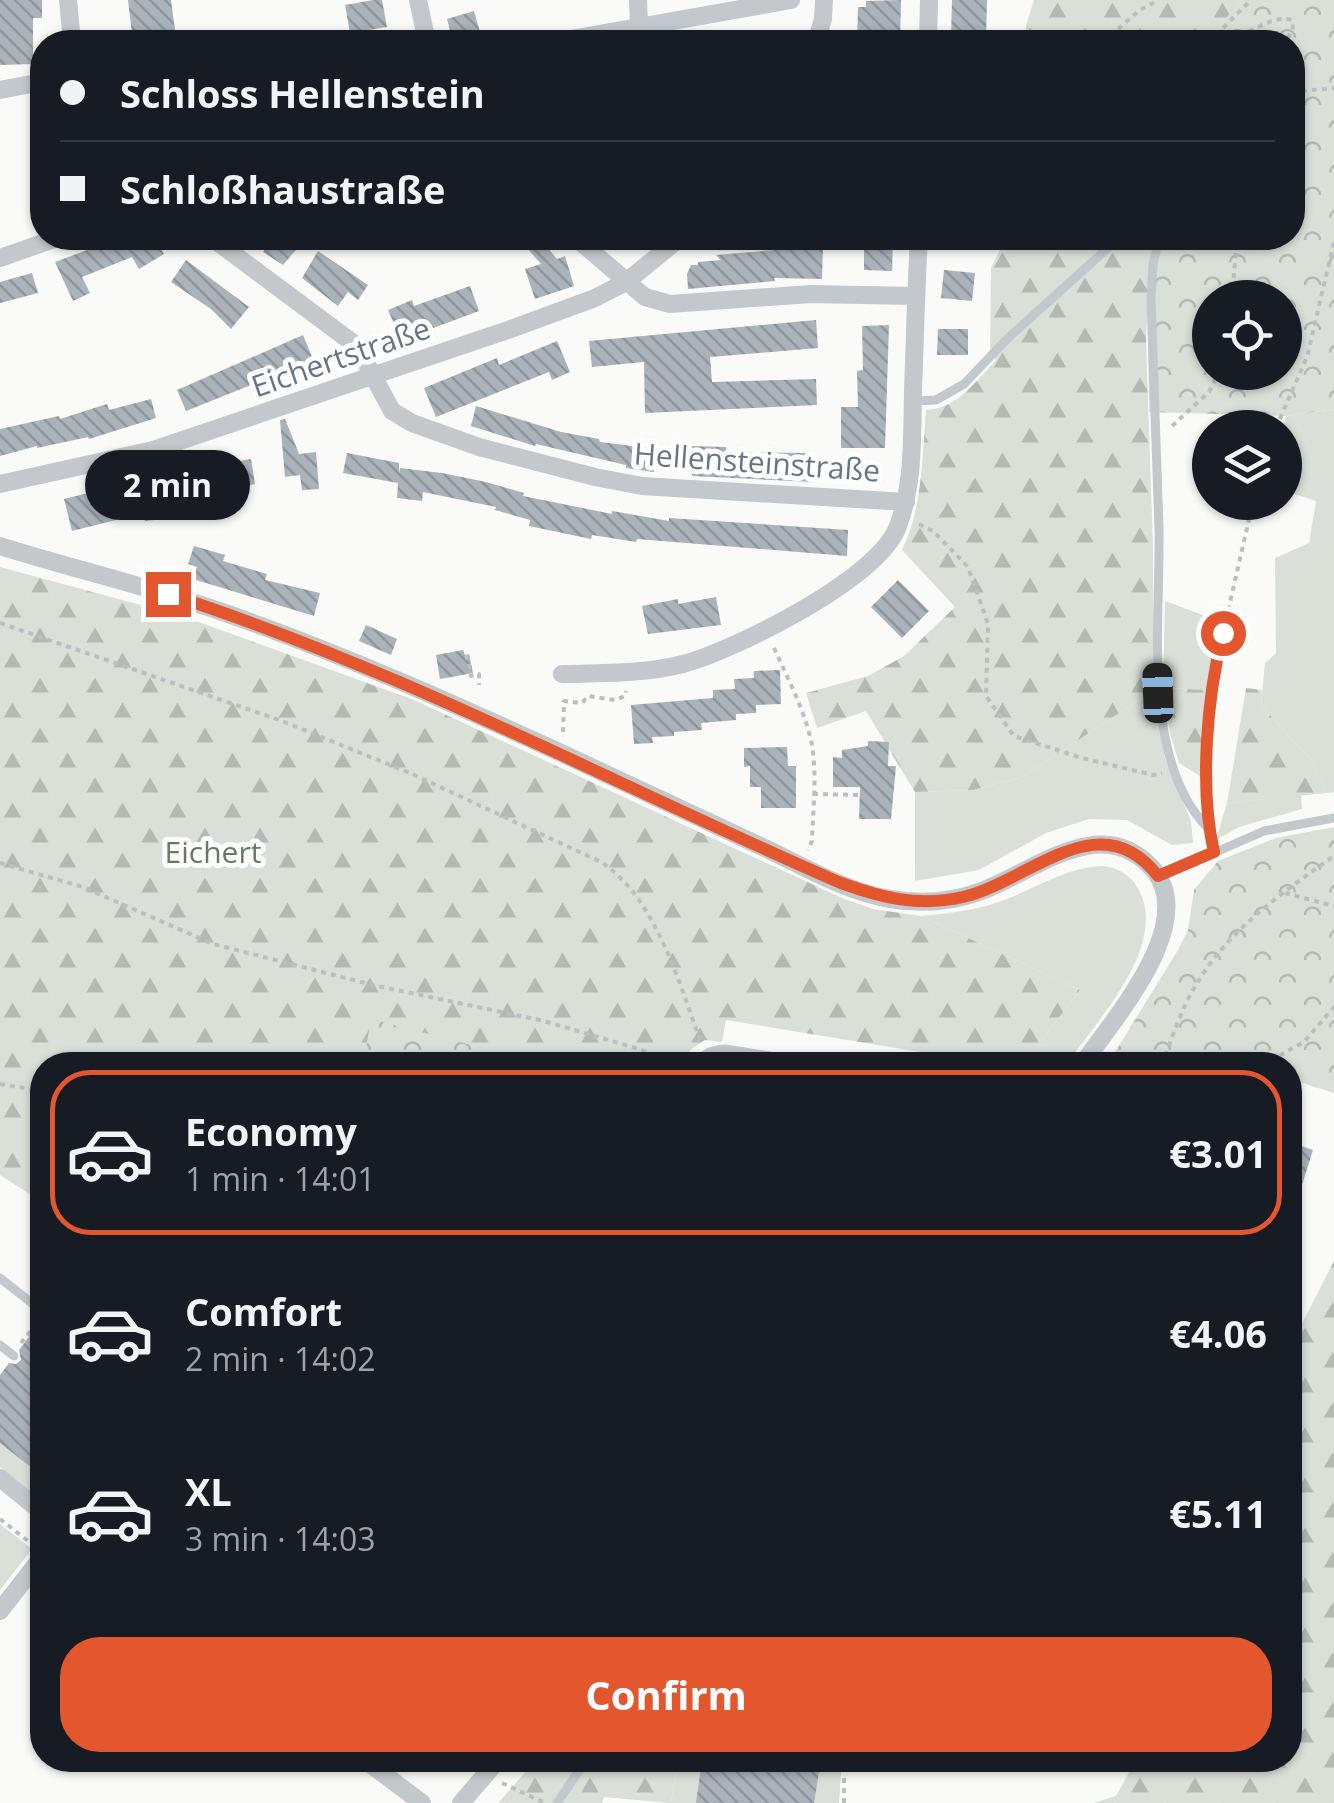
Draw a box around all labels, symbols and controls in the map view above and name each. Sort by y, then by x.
text: Schloss Hellenstein [120,67,485,119]
text: Schloßhaustraße [120,163,446,215]
map controls [1192,280,1302,520]
button: locate [1192,280,1302,390]
street label: Eichertstraße [246,307,435,406]
button: layers [1192,410,1302,520]
street label: Hellensteinstraße [633,432,882,491]
callout: 2 min [86,449,250,519]
text: 2 min [123,463,212,506]
route end [146,572,191,617]
route start [1201,611,1246,656]
car [1142,662,1174,724]
park label: Eichert [165,831,261,872]
text: Economy [185,1105,357,1157]
icon: car [65,1108,155,1198]
text: €3.01 [1169,1127,1267,1179]
text: 1 min · 14:01 [185,1157,376,1200]
text: Comfort [185,1285,342,1337]
icon: car [65,1288,155,1378]
text: €4.06 [1169,1307,1267,1359]
text: 2 min · 14:02 [185,1337,376,1380]
text: XL [185,1465,232,1517]
icon: car [65,1468,155,1558]
text: €5.11 [1169,1487,1267,1539]
text: 3 min · 14:03 [185,1517,376,1560]
button: Confirm [60,1637,1272,1752]

